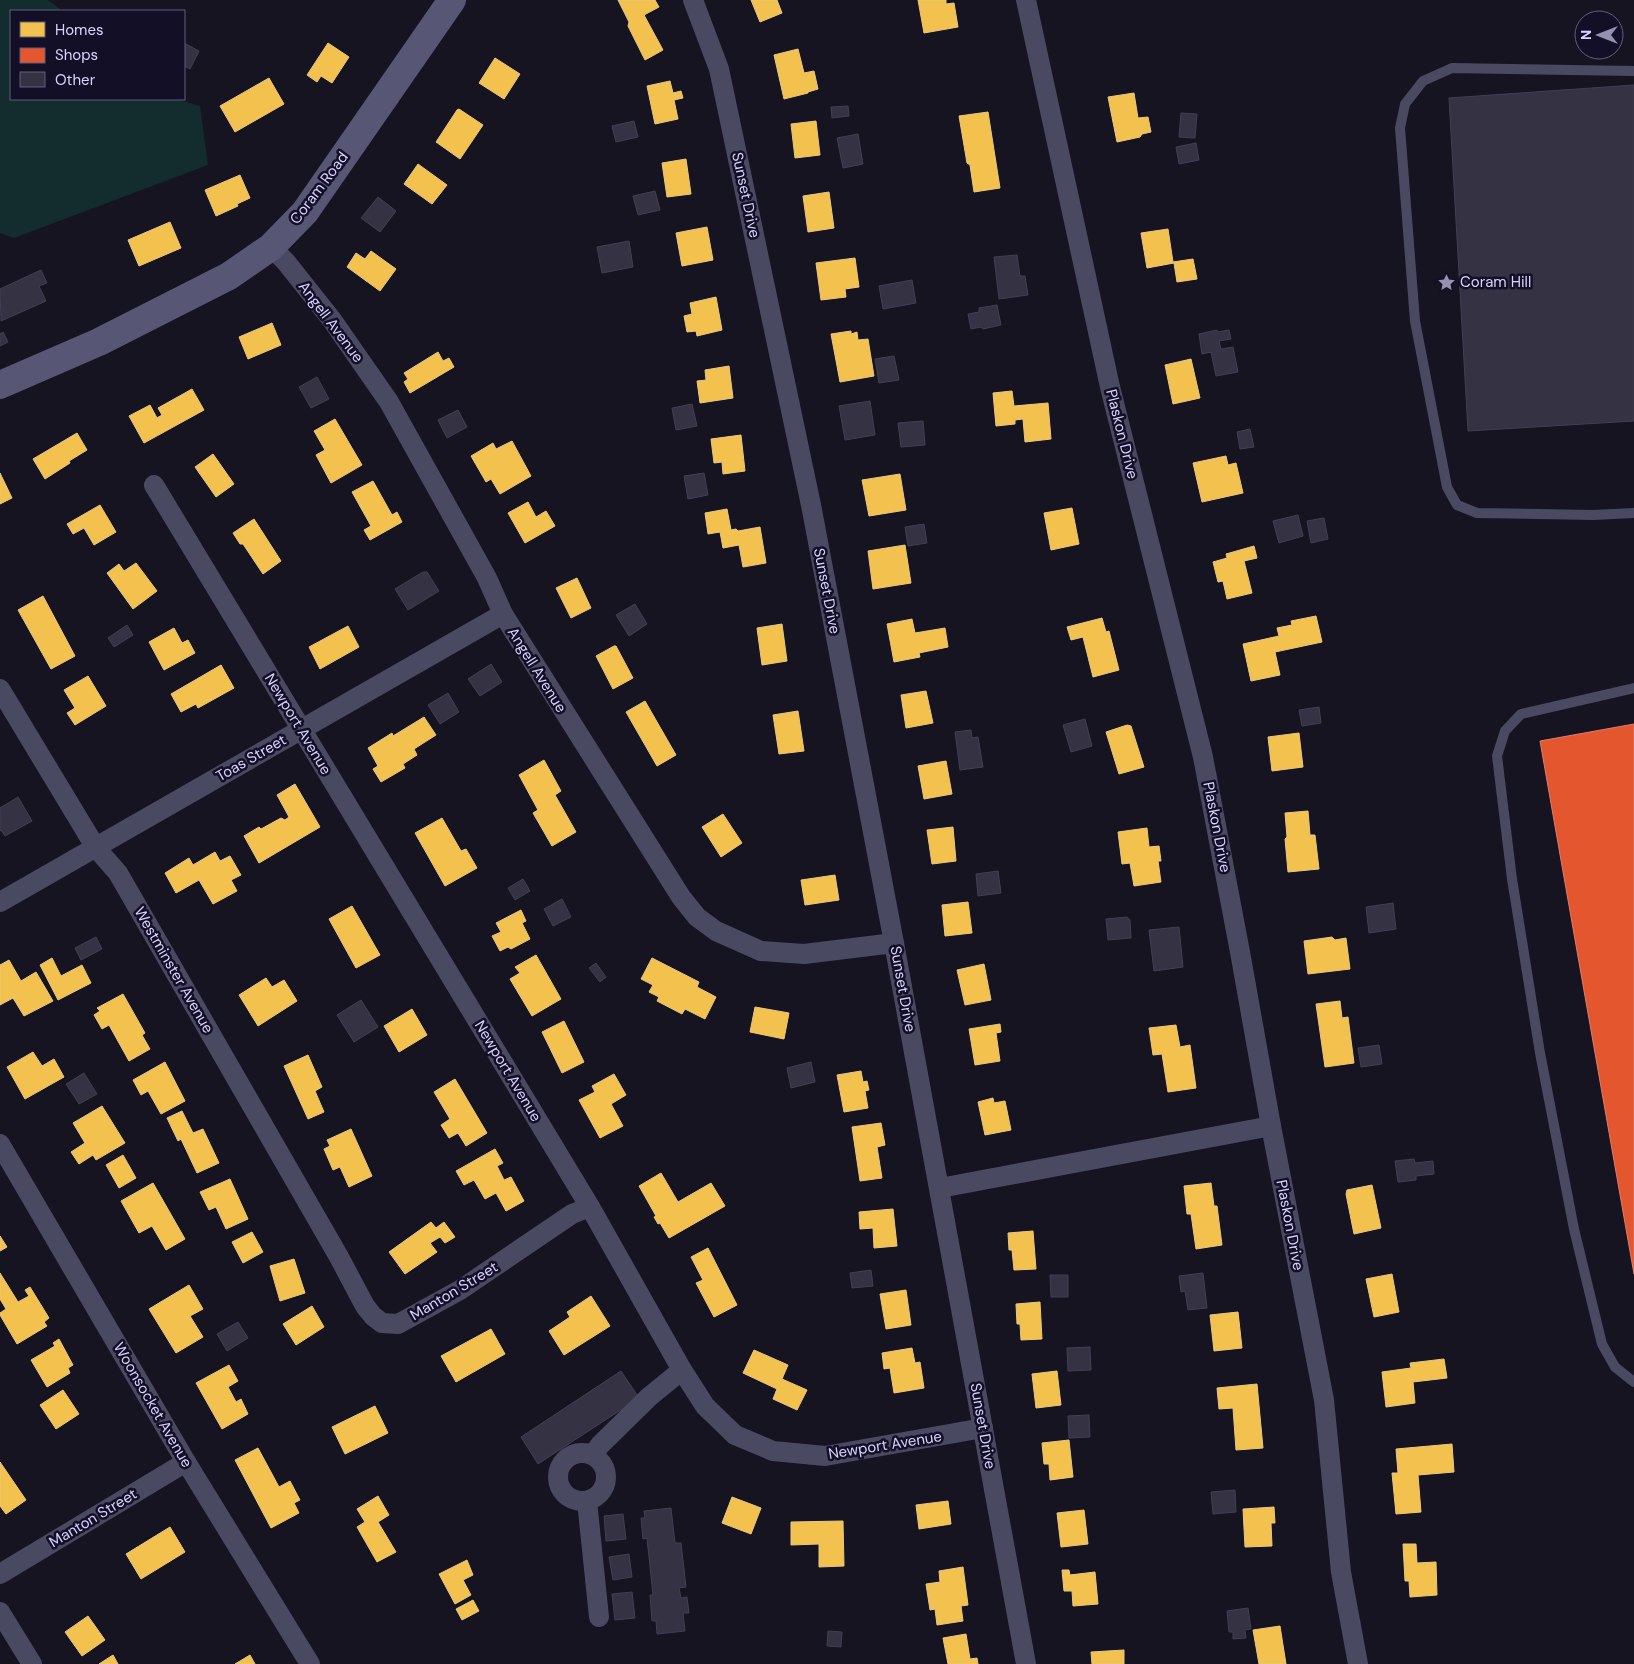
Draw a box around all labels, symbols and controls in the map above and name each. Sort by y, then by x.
legend [10,10,185,100]
north arrow [1574,10,1624,60]
text: Homes [55,20,104,40]
text: N [1577,30,1595,40]
text: Shops [55,45,98,65]
text: Other [55,70,96,90]
street label: Coram Road [285,148,353,228]
street label: Sunset Drive [727,150,765,240]
place icon: Coram Hill [1436,272,1456,292]
place label: Coram Hill [1460,272,1531,292]
street label: Angell Avenue [294,277,368,367]
street label: Plaskon Drive [1101,387,1143,481]
street label: Sunset Drive [809,546,845,636]
street label: Angell Avenue [503,624,571,716]
street label: Newport Avenue [260,670,336,778]
street label: Toas Street [212,730,290,786]
street label: Plaskon Drive [1198,780,1236,874]
street label: Westminster Avenue [130,903,218,1037]
street label: Sunset Drive [886,944,920,1034]
street label: Newport Avenue [470,1017,546,1125]
street label: Plaskon Drive [1271,1178,1309,1272]
street label: Manton Street [406,1257,502,1325]
street label: Woonsocket Avenue [109,1339,197,1471]
street label: Sunset Drive [966,1381,1000,1471]
street label: Newport Avenue [827,1426,943,1464]
street label: Manton Street [45,1484,141,1552]

